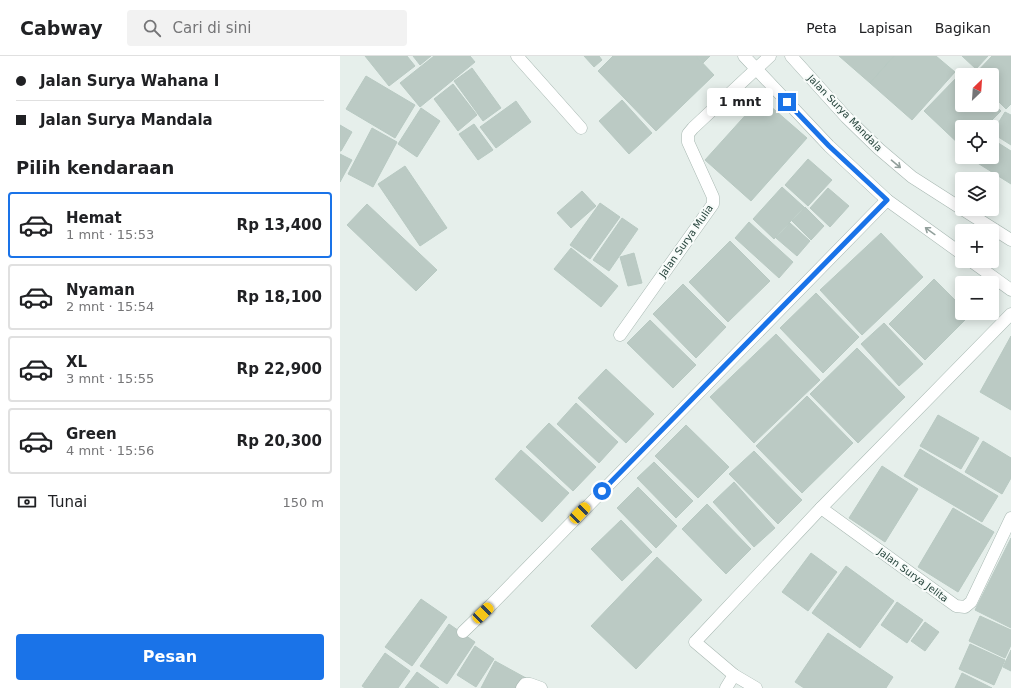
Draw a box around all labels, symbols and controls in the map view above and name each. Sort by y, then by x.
search box [127,10,407,46]
text: Cabway [20,17,103,39]
icon: search [141,17,163,39]
text: Cari di sini [173,19,251,37]
text: Peta [806,20,837,36]
text: Lapisan [859,20,913,36]
text: Bagikan [935,20,991,36]
north arrow [955,68,999,112]
map controls [955,68,999,320]
text: Jalan Surya Wahana I [40,72,219,90]
street label: Jalan Surya Mandala [805,72,884,154]
callout: 1 mnt [707,88,773,116]
route end [778,93,796,111]
text: 1 mnt [719,94,761,109]
text: Jalan Surya Mandala [40,111,213,129]
button: locate [955,120,999,164]
text: Pilih kendaraan [16,157,174,178]
one-way arrow [891,159,902,168]
button: layers [955,172,999,216]
street label: Jalan Surya Mulia [656,203,715,280]
icon: car [18,207,54,243]
text: Hemat [66,209,122,227]
text: Rp 13,400 [237,216,322,234]
button: + [955,224,999,268]
text: 1 mnt · 15:53 [66,227,154,242]
one-way arrow [925,227,936,236]
button: − [955,276,999,320]
icon: car [18,279,54,315]
text: Nyaman [66,281,135,299]
text: Rp 18,100 [237,288,322,306]
text: 2 mnt · 15:54 [66,299,154,314]
icon: car [18,351,54,387]
text: XL [66,353,87,371]
text: Rp 22,900 [237,360,322,378]
text: 3 mnt · 15:55 [66,371,154,386]
icon: car [18,423,54,459]
text: Green [66,425,117,443]
text: Rp 20,300 [237,432,322,450]
text: 4 mnt · 15:56 [66,443,154,458]
route start [593,482,611,500]
icon: cash [16,491,38,513]
text: Tunai [48,493,87,511]
text: 150 m [282,495,324,510]
car [567,500,593,526]
street label: Jalan Surya Jelita [875,545,950,604]
car [470,600,496,626]
button: Pesan [16,634,324,680]

